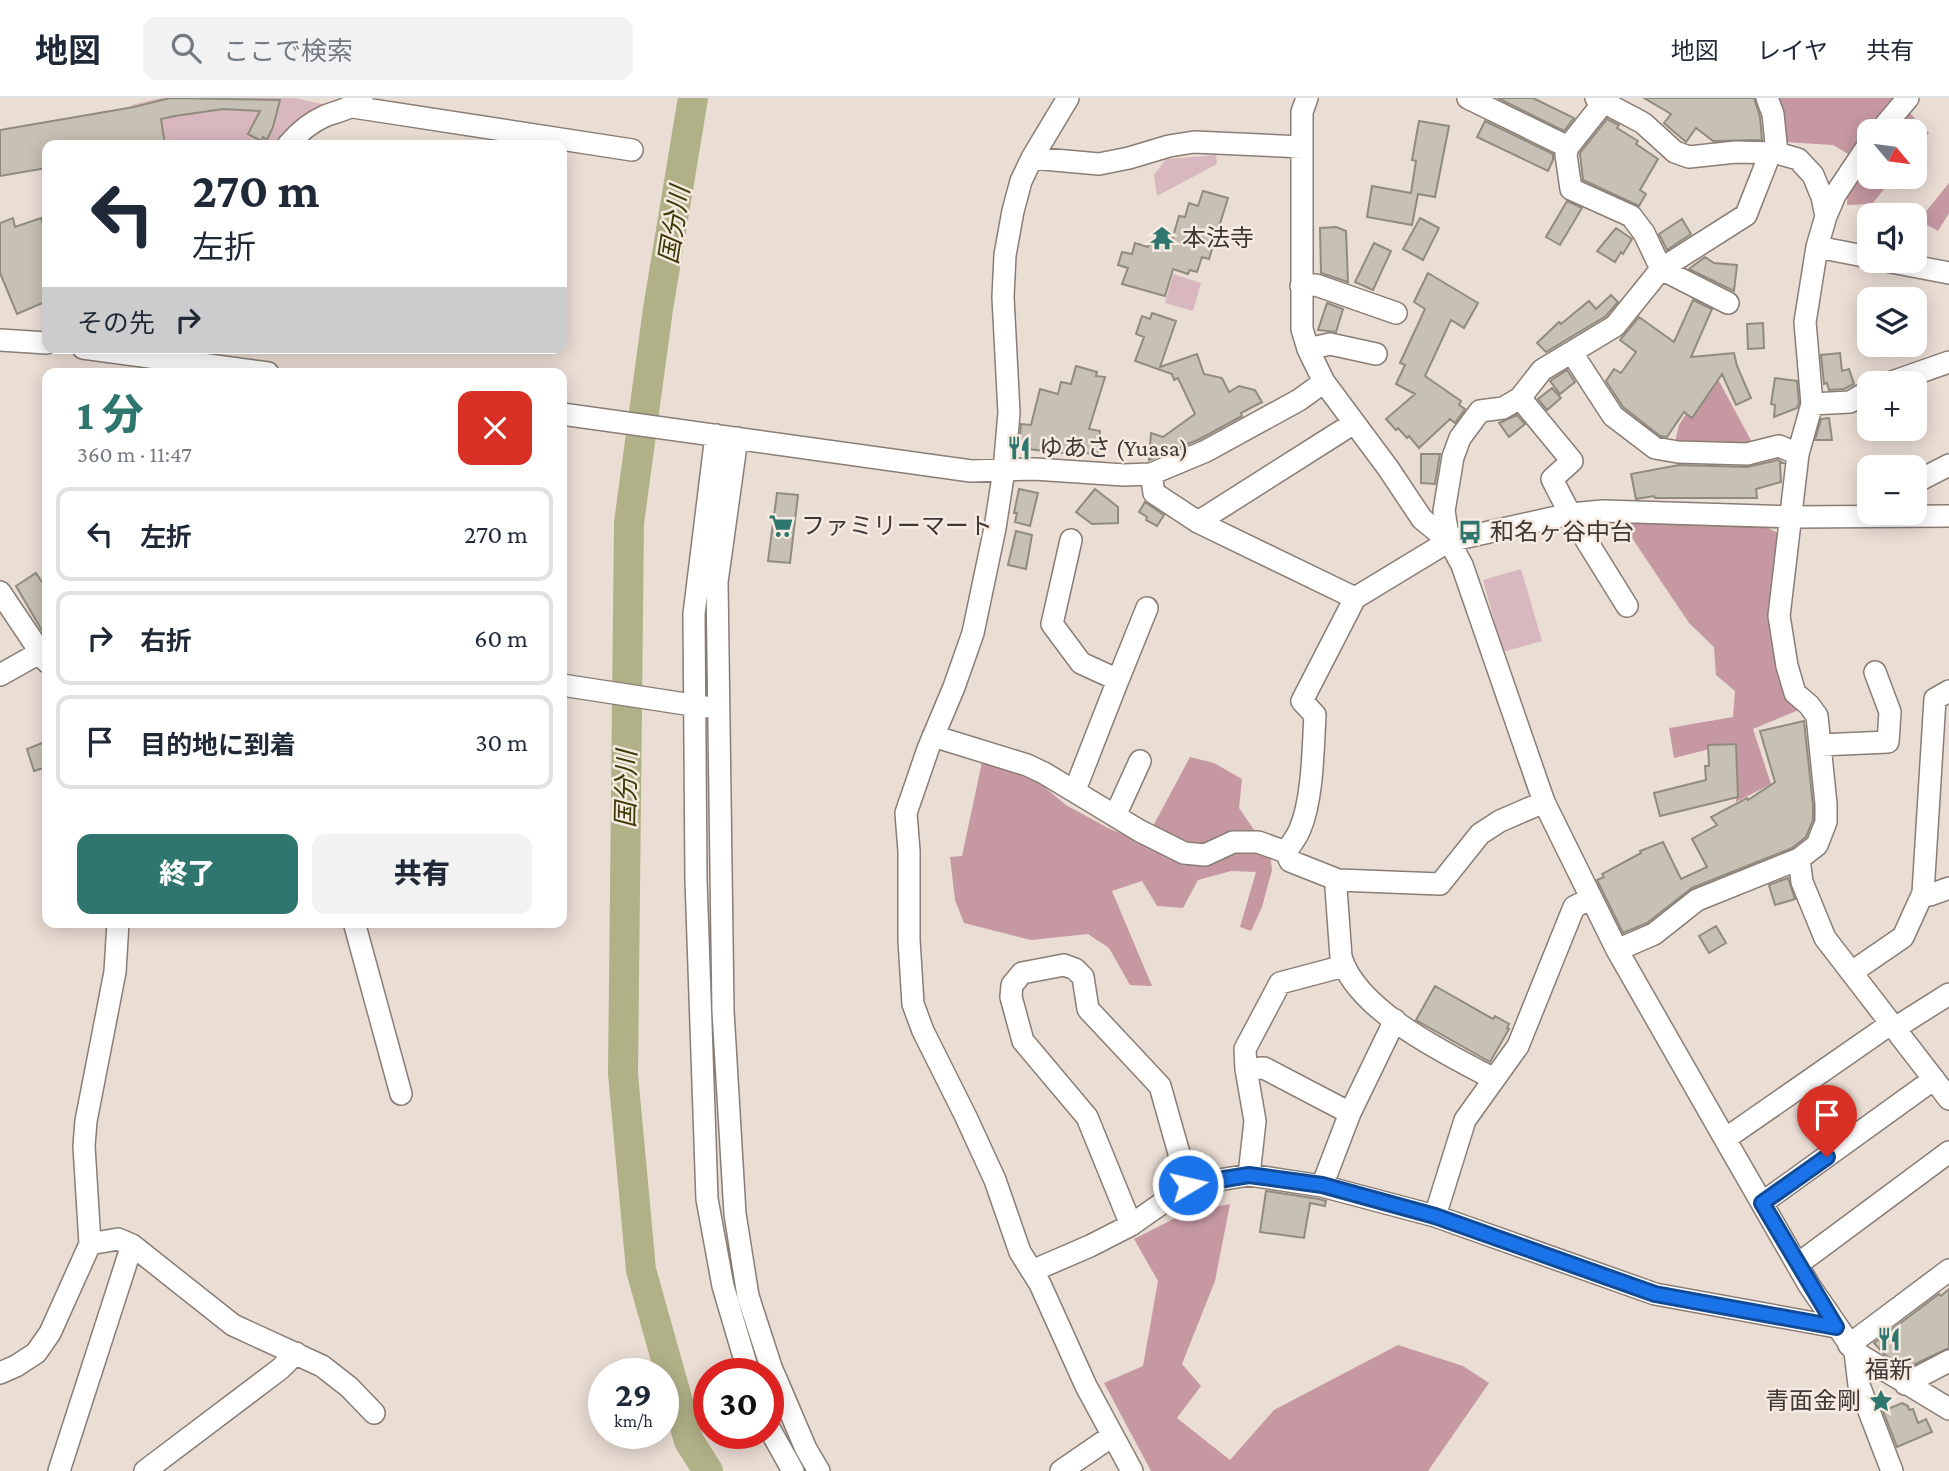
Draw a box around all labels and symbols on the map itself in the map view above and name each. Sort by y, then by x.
north arrow [1857,119,1927,189]
water label: 国分川 [654,181,695,266]
temple icon: 本法寺 [1148,224,1176,252]
place label: 本法寺 [1182,224,1254,251]
restaurant icon: ゆあさ (Yuasa) [1005,434,1033,462]
place label: ゆあさ (Yuasa) [1039,434,1188,462]
supermarket icon: ファミリーマート [767,512,795,540]
place label: ファミリーマート [801,512,993,539]
bus stop icon: 和名ヶ谷中台 [1456,518,1484,546]
place label: 和名ヶ谷中台 [1490,518,1634,545]
water label: 国分川 [611,747,642,828]
pin [1797,1085,1857,1157]
position arrow [1151,1148,1225,1222]
restaurant icon: 福新 [1875,1325,1903,1353]
place label: 福新 [1865,1356,1913,1383]
speed limit sign: 30 [693,1358,784,1449]
place label: 青面金剛 [1765,1387,1861,1414]
place icon: 青面金剛 [1867,1387,1895,1415]

